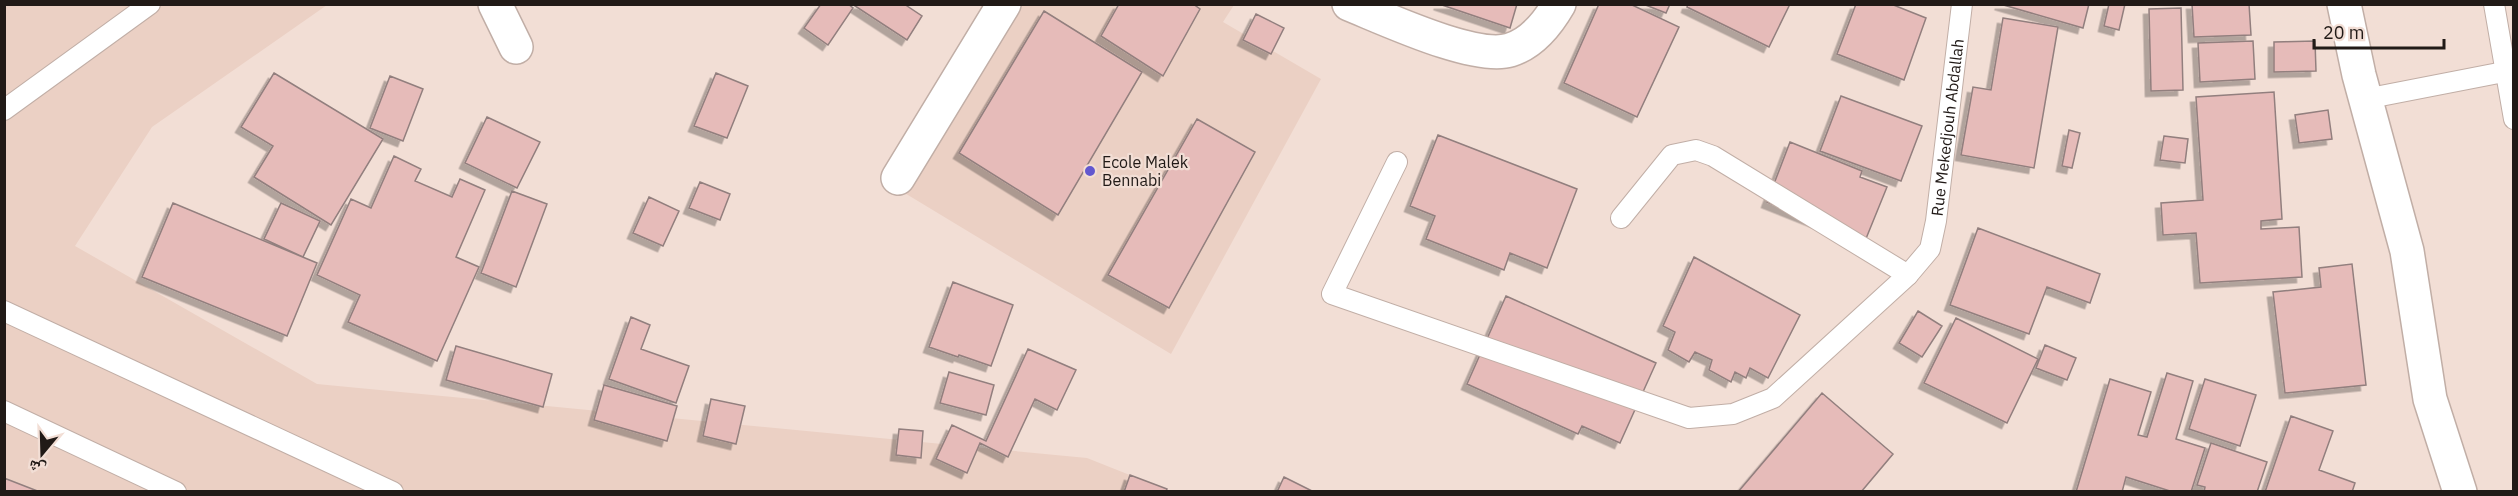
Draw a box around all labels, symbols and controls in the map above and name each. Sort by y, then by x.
scale bar [2314,12,2444,50]
text: 20 m [2323,21,2365,44]
street label: Rue Mekedjouh Abdallah [1927,37,1968,217]
place label: Ecole Malek Bennabi [1102,152,1189,190]
marker: Ecole Malek Bennabi [1083,164,1097,178]
north arrow [12,424,72,484]
text: ش [26,456,48,480]

